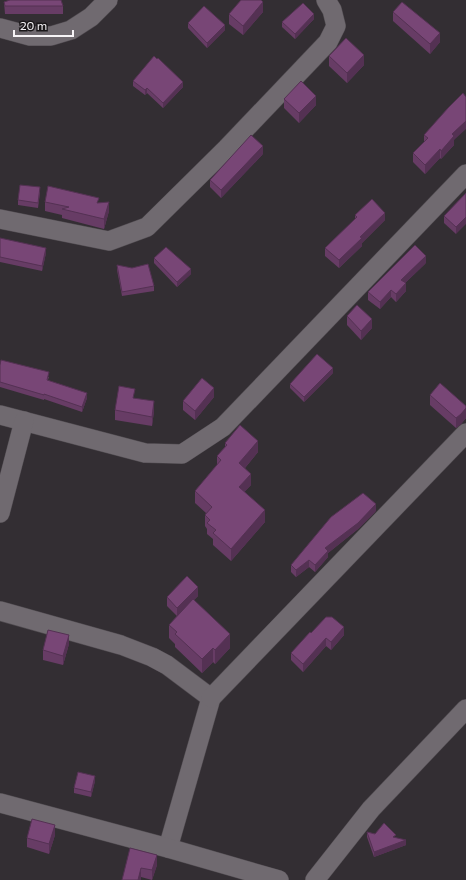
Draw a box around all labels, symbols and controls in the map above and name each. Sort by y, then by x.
scale bar [14,12,73,38]
text: 20 m [20,18,47,32]

